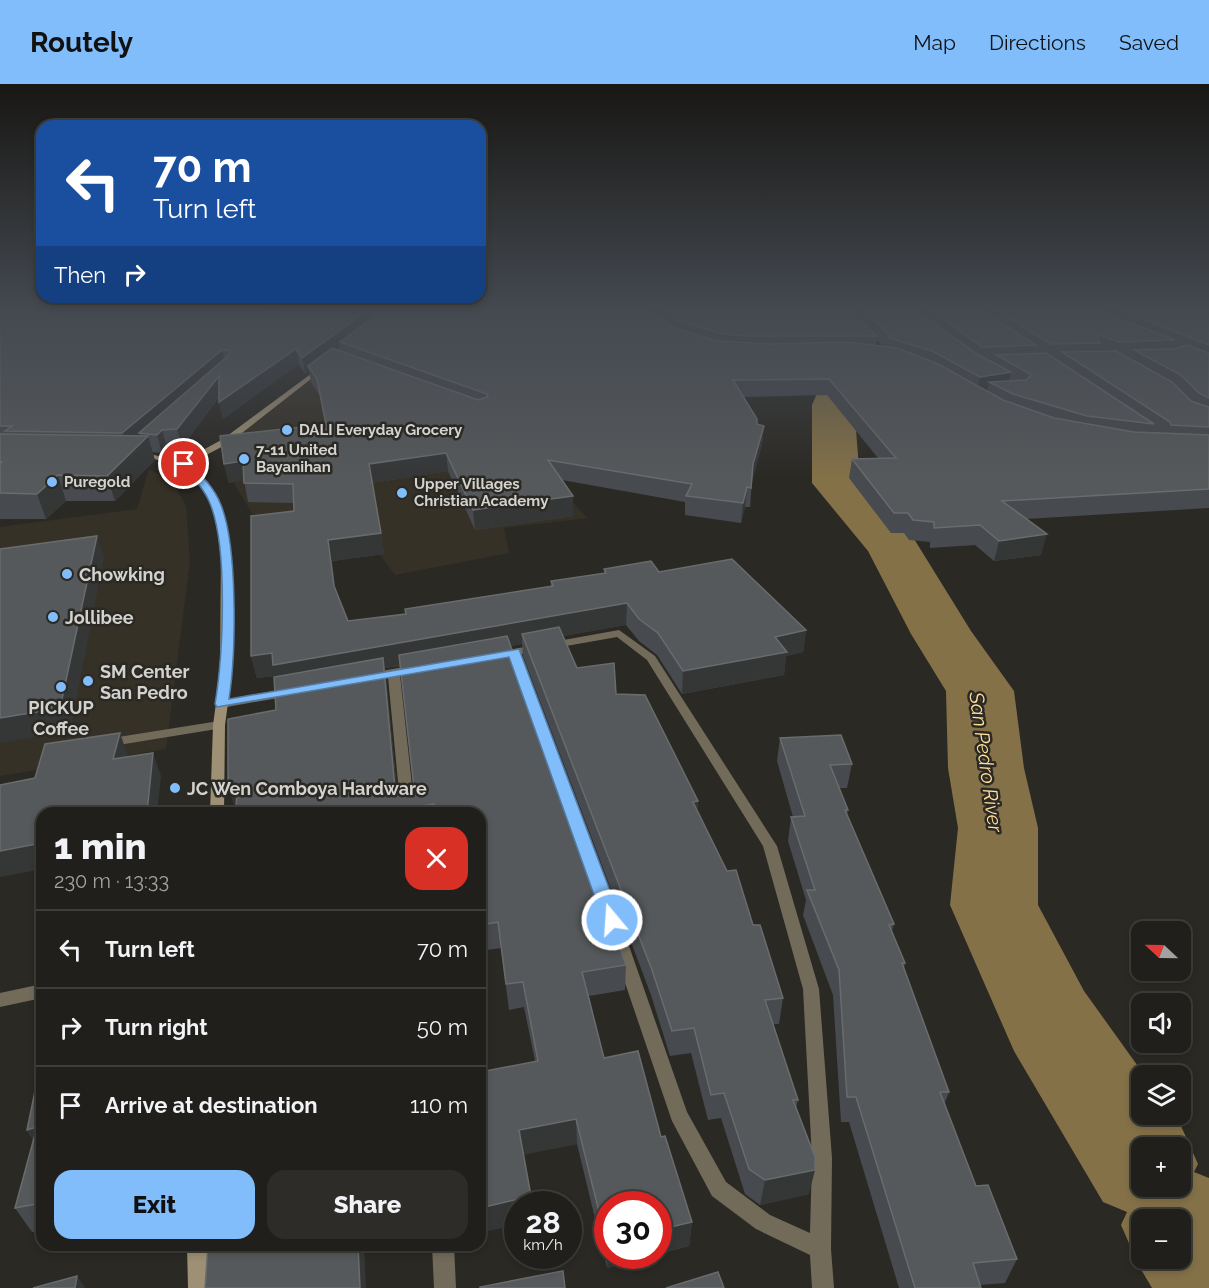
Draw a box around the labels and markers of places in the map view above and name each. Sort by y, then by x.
place label: DALI Everyday Grocery [299,421,463,439]
marker: DALI Everyday Grocery [280,423,294,437]
pin [158,438,209,489]
place label: 7-11 United Bayanihan [256,441,337,476]
marker: 7-11 United Bayanihan [237,452,251,466]
place label: Puregold [64,473,131,491]
marker: Puregold [45,475,59,489]
place label: Upper Villages Christian Academy [414,475,549,510]
marker: Upper Villages Christian Academy [395,486,409,500]
place label: Chowking [79,564,165,585]
marker: Chowking [60,567,74,581]
place label: Jollibee [65,607,134,628]
marker: Jollibee [46,610,60,624]
place label: SM Center San Pedro [100,661,189,703]
marker: SM Center San Pedro [81,674,95,688]
marker: PICKUP Coffee [54,680,68,694]
place label: PICKUP Coffee [28,697,94,739]
place label: JC Wen Comboya Hardware [187,778,427,799]
marker: JC Wen Comboya Hardware [168,781,182,795]

